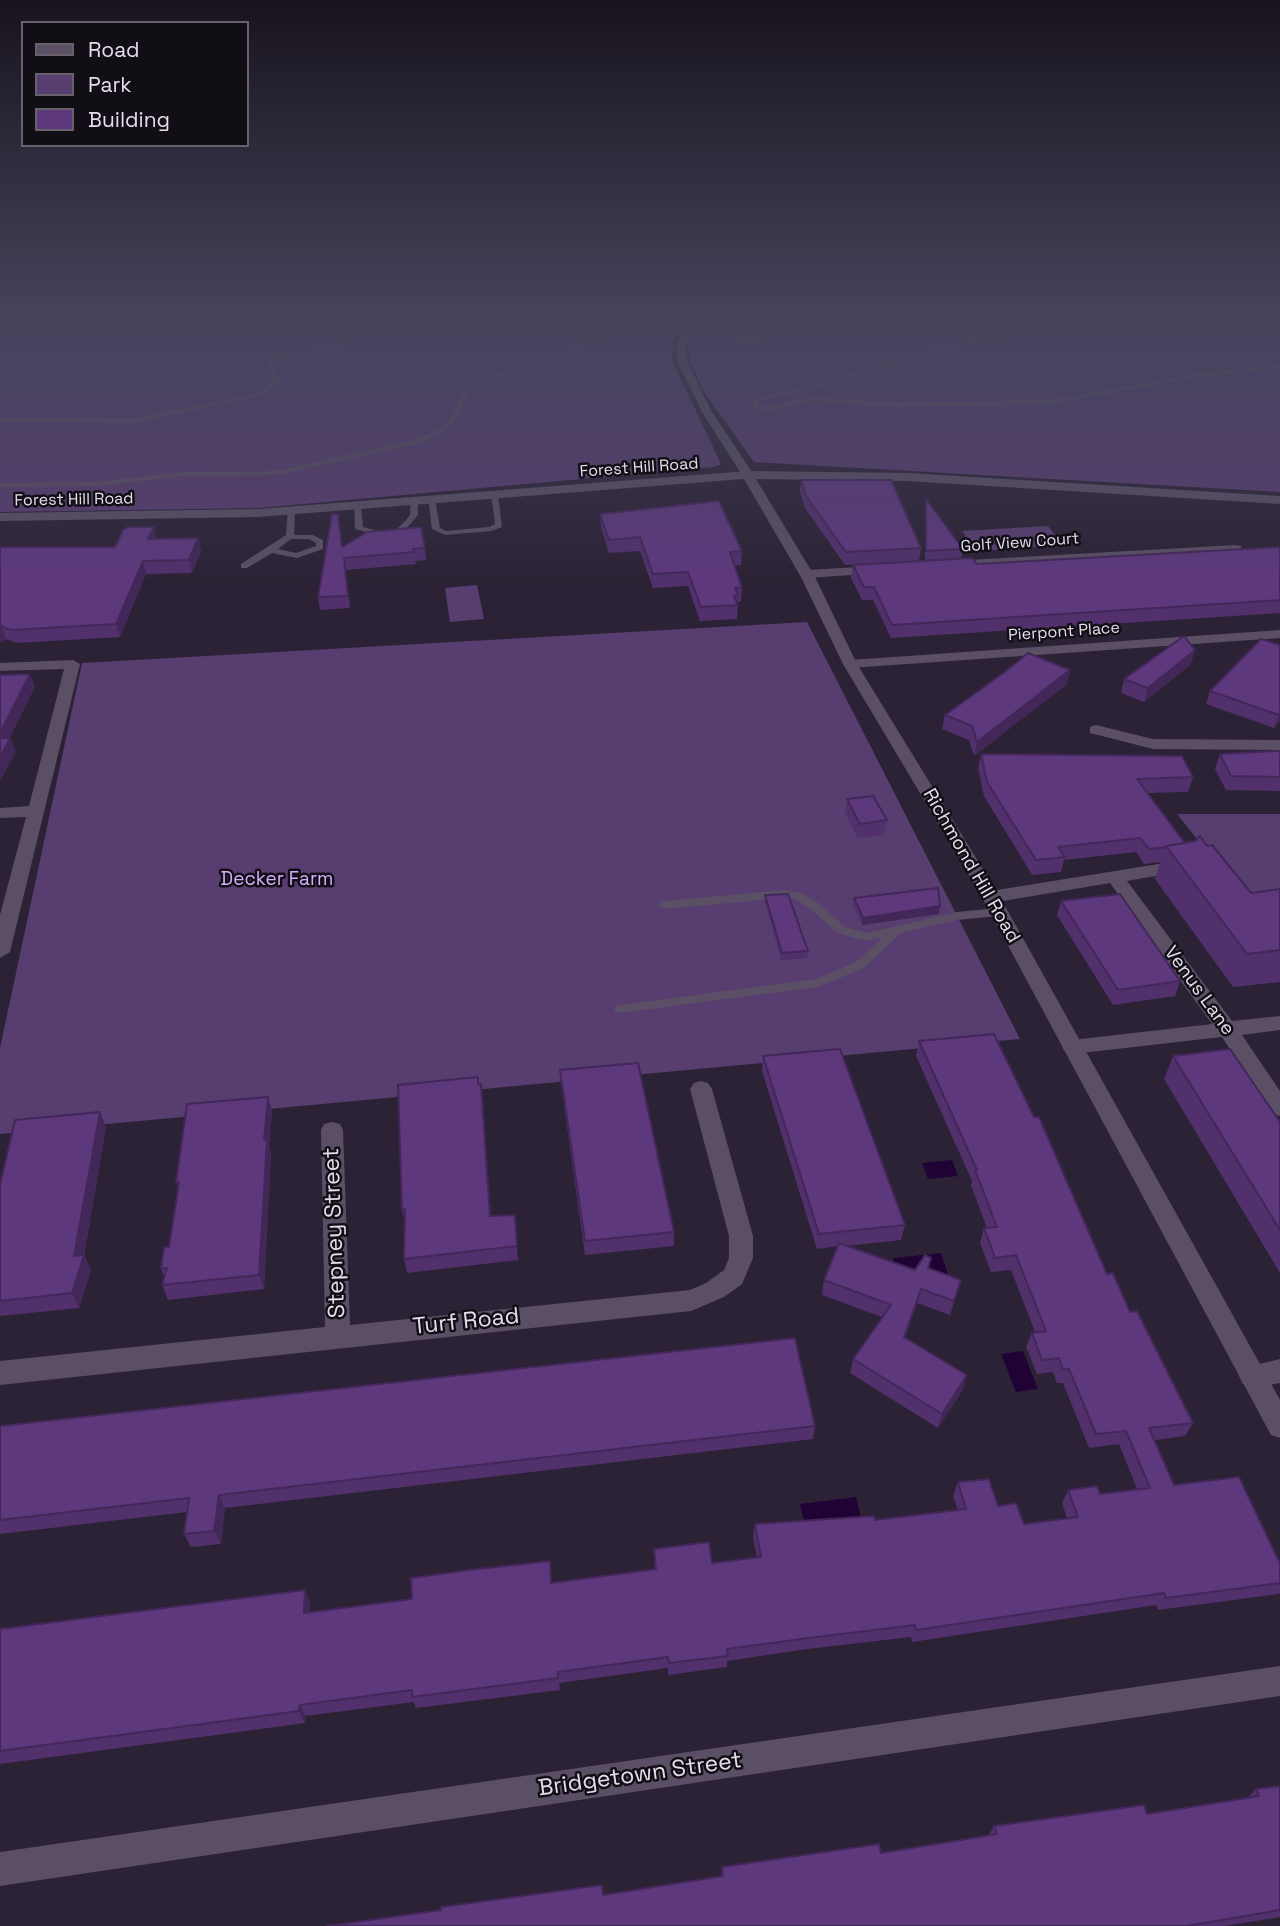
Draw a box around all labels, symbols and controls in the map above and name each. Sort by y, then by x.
legend [21,21,248,147]
text: Road [88,36,140,63]
text: Park [88,71,132,98]
text: Building [88,106,170,133]
street label: Forest Hill Road [579,454,699,482]
street label: Forest Hill Road [14,489,134,511]
street label: Golf View Court [960,529,1080,557]
street label: Pierpont Place [1008,619,1120,645]
street label: Richmond Hill Road [918,785,1024,947]
park label: Decker Farm [221,869,333,891]
street label: Venus Lane [1159,942,1239,1040]
street label: Stepney Street [318,1147,352,1319]
street label: Turf Road [411,1303,521,1341]
street label: Bridgetown Street [537,1747,743,1803]

